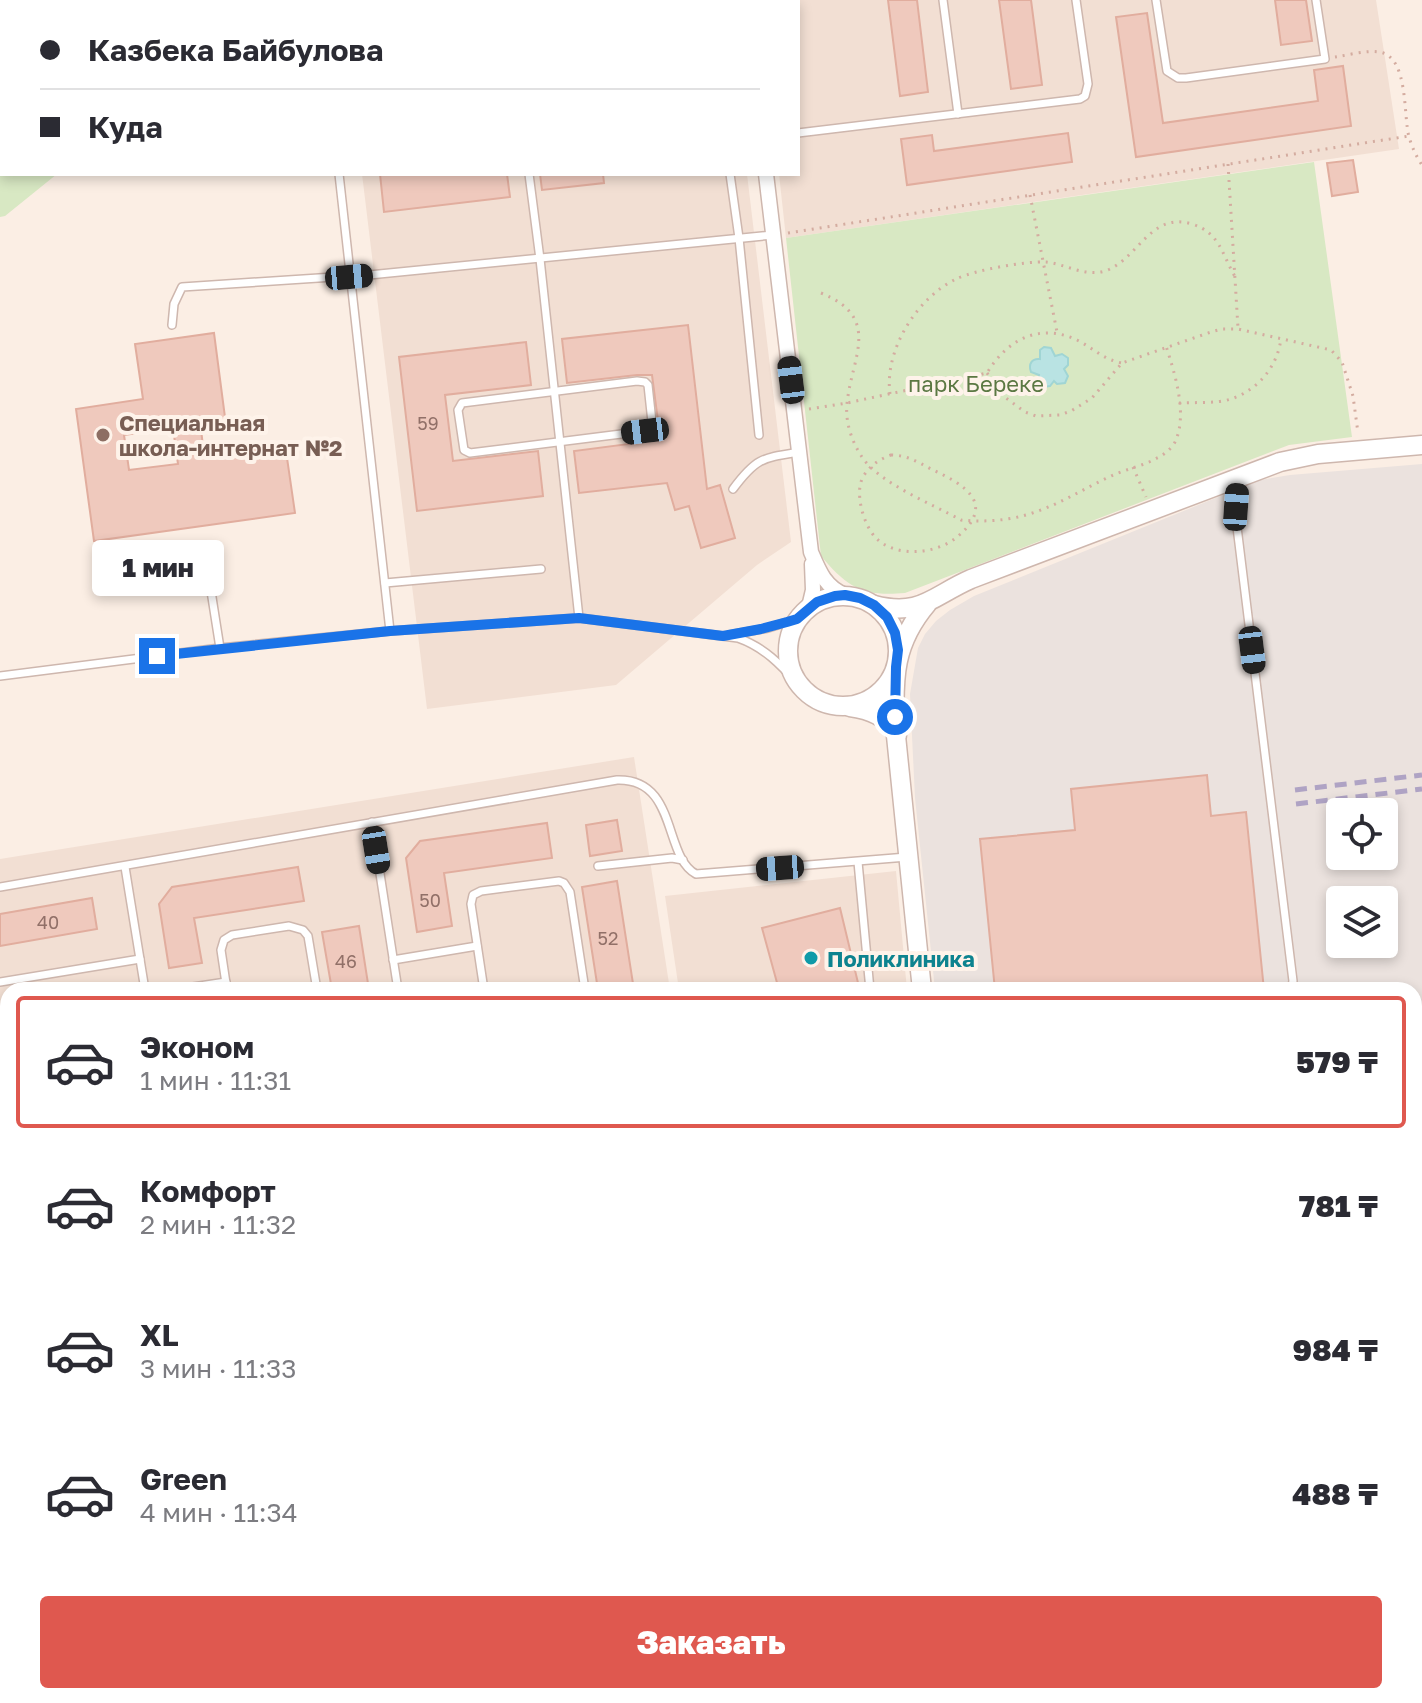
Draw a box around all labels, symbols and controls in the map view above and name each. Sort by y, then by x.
text: Казбека Байбулова [88,32,383,68]
text: Куда [88,109,163,145]
car [324,263,374,291]
car [776,355,806,405]
park label: парк Береке [908,370,1044,397]
place label: Специальная школа-интернат №2 [119,409,342,461]
house number: 59 [417,412,439,434]
car [620,416,670,446]
marker: Специальная школа-интернат №2 [94,426,112,444]
car [1222,482,1250,532]
callout: 1 мин [91,540,223,596]
text: 1 мин [122,552,194,583]
car [1237,625,1267,675]
route end [139,638,175,674]
route start [877,699,913,735]
map controls [1326,798,1398,958]
button: locate [1326,798,1398,870]
car [360,824,392,876]
car [755,854,805,882]
button: layers [1326,886,1398,958]
house number: 50 [419,889,441,911]
house number: 40 [37,911,59,933]
house number: 52 [598,927,618,949]
place label: Поликлиника [827,945,975,972]
marker: Поликлиника [802,949,820,967]
house number: 46 [335,950,357,972]
icon: car [44,1026,116,1098]
text: Эконом [140,1029,254,1065]
text: 579 ₸ [1296,1044,1378,1080]
text: 1 мин · 11:31 [140,1065,291,1096]
icon: car [44,1170,116,1242]
text: Комфорт [140,1173,276,1209]
text: 781 ₸ [1299,1188,1378,1224]
text: 2 мин · 11:32 [140,1209,296,1240]
icon: car [44,1314,116,1386]
text: XL [140,1317,179,1353]
text: 984 ₸ [1293,1332,1378,1368]
text: 3 мин · 11:33 [140,1353,296,1384]
icon: car [44,1458,116,1530]
text: Green [140,1461,227,1497]
text: 488 ₸ [1292,1476,1378,1512]
text: 4 мин · 11:34 [140,1497,298,1528]
button: Заказать [40,1596,1382,1688]

